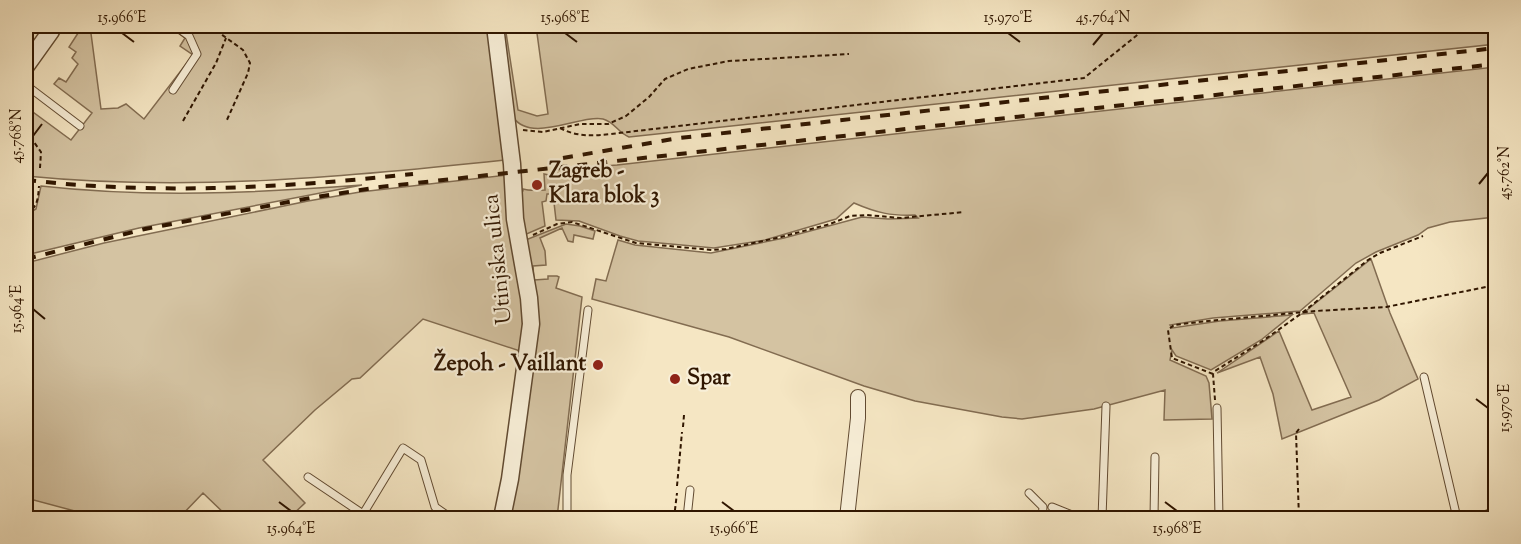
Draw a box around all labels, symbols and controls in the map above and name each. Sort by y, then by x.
text: 15.966°E [98,8,146,29]
text: 15.968°E [541,8,589,29]
text: 15.970°E [984,8,1032,29]
text: 45.764°N [1076,8,1130,29]
text: 45.768°N [7,109,28,163]
text: 45.762°N [1495,146,1516,200]
place label: Zagreb - Klara blok 3 [549,156,659,213]
marker: Zagreb - Klara blok 3 [530,178,544,192]
street label: Utinjska ulica [476,192,522,326]
text: 15.964°E [7,285,28,333]
place label: Žepoh - Vaillant [434,348,586,381]
marker: Žepoh - Vaillant [591,358,605,372]
place label: Spar [687,363,731,395]
marker: Spar [668,372,682,386]
text: 15.970°E [1495,384,1516,432]
text: 15.964°E [267,519,315,540]
text: 15.966°E [710,519,758,540]
text: 15.968°E [1153,519,1201,540]

